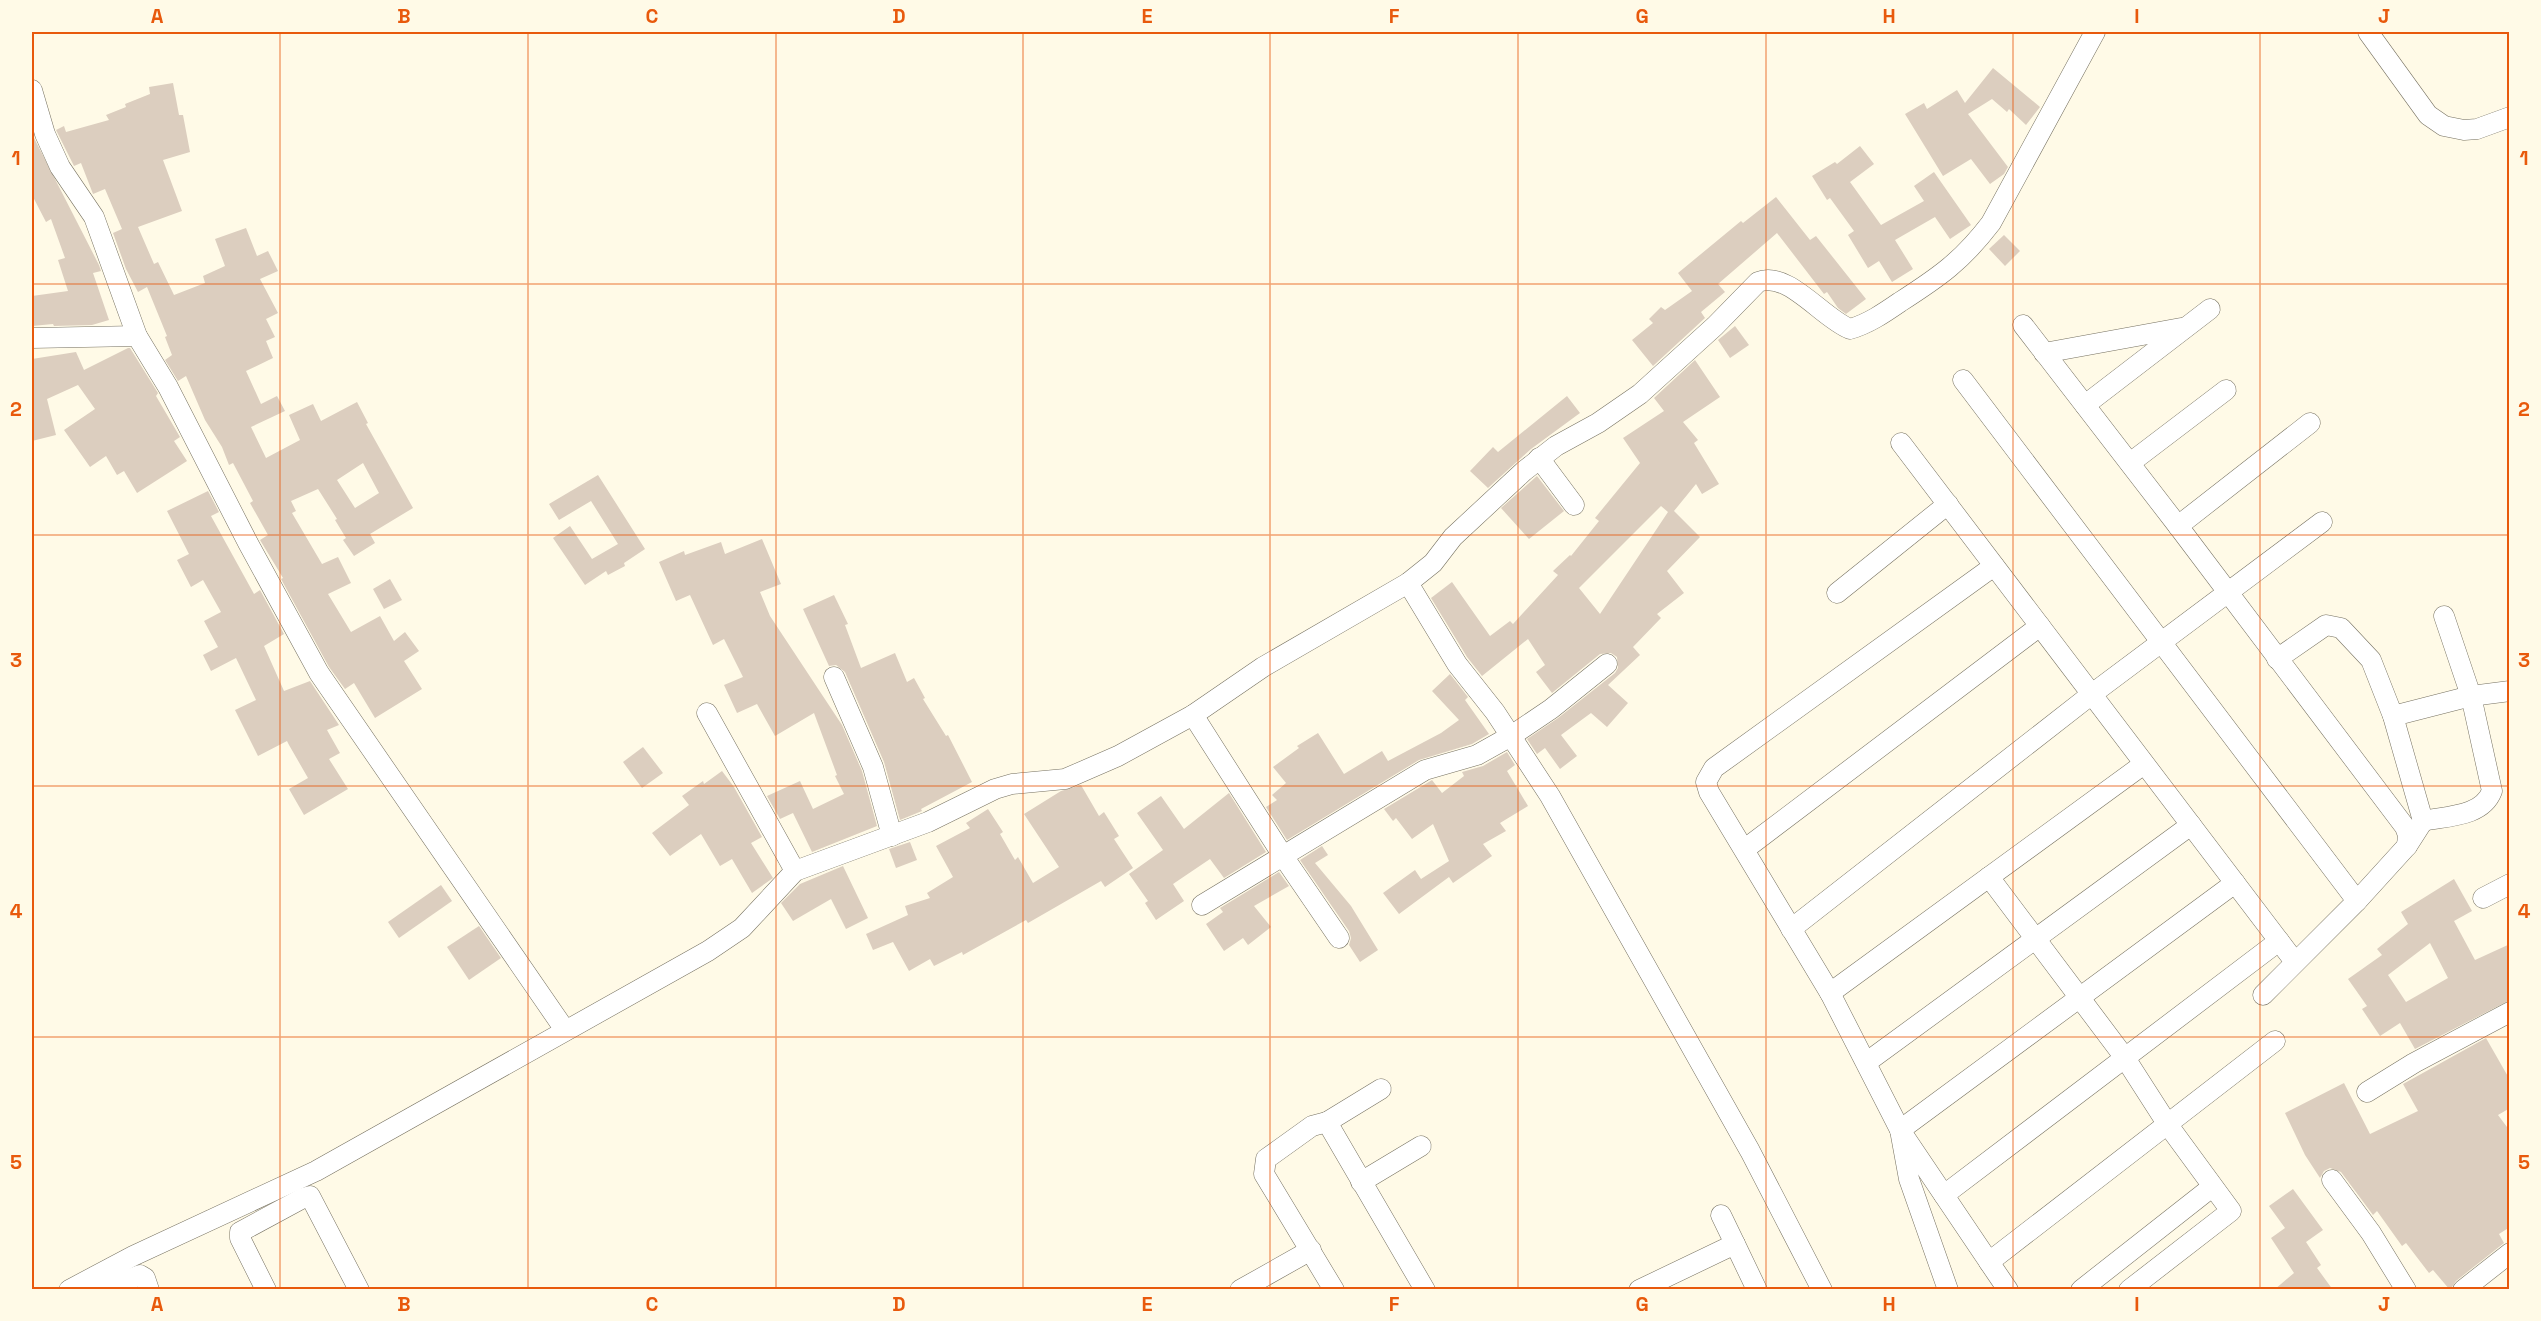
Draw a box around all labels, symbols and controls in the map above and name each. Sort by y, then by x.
text: A [151,3,164,29]
text: B [397,3,411,29]
text: C [646,3,659,29]
text: D [892,3,906,29]
text: E [1141,3,1153,29]
text: F [1389,3,1400,29]
text: G [1635,3,1649,29]
text: H [1882,3,1896,29]
text: I [2134,3,2140,29]
text: J [2378,3,2390,29]
text: 1 [11,145,21,171]
text: 1 [2519,145,2529,171]
text: 2 [10,396,22,422]
text: 2 [2518,396,2530,422]
text: 3 [10,647,22,673]
text: 3 [2518,647,2530,673]
text: 4 [10,898,23,924]
text: 4 [2518,898,2531,924]
text: 5 [10,1149,22,1175]
text: 5 [2518,1149,2530,1175]
text: A [151,1291,164,1317]
text: B [397,1291,411,1317]
text: C [646,1291,659,1317]
text: D [892,1291,906,1317]
text: E [1141,1291,1153,1317]
text: F [1389,1291,1400,1317]
text: G [1635,1291,1649,1317]
text: H [1882,1291,1896,1317]
text: I [2134,1291,2140,1317]
text: J [2378,1291,2390,1317]

